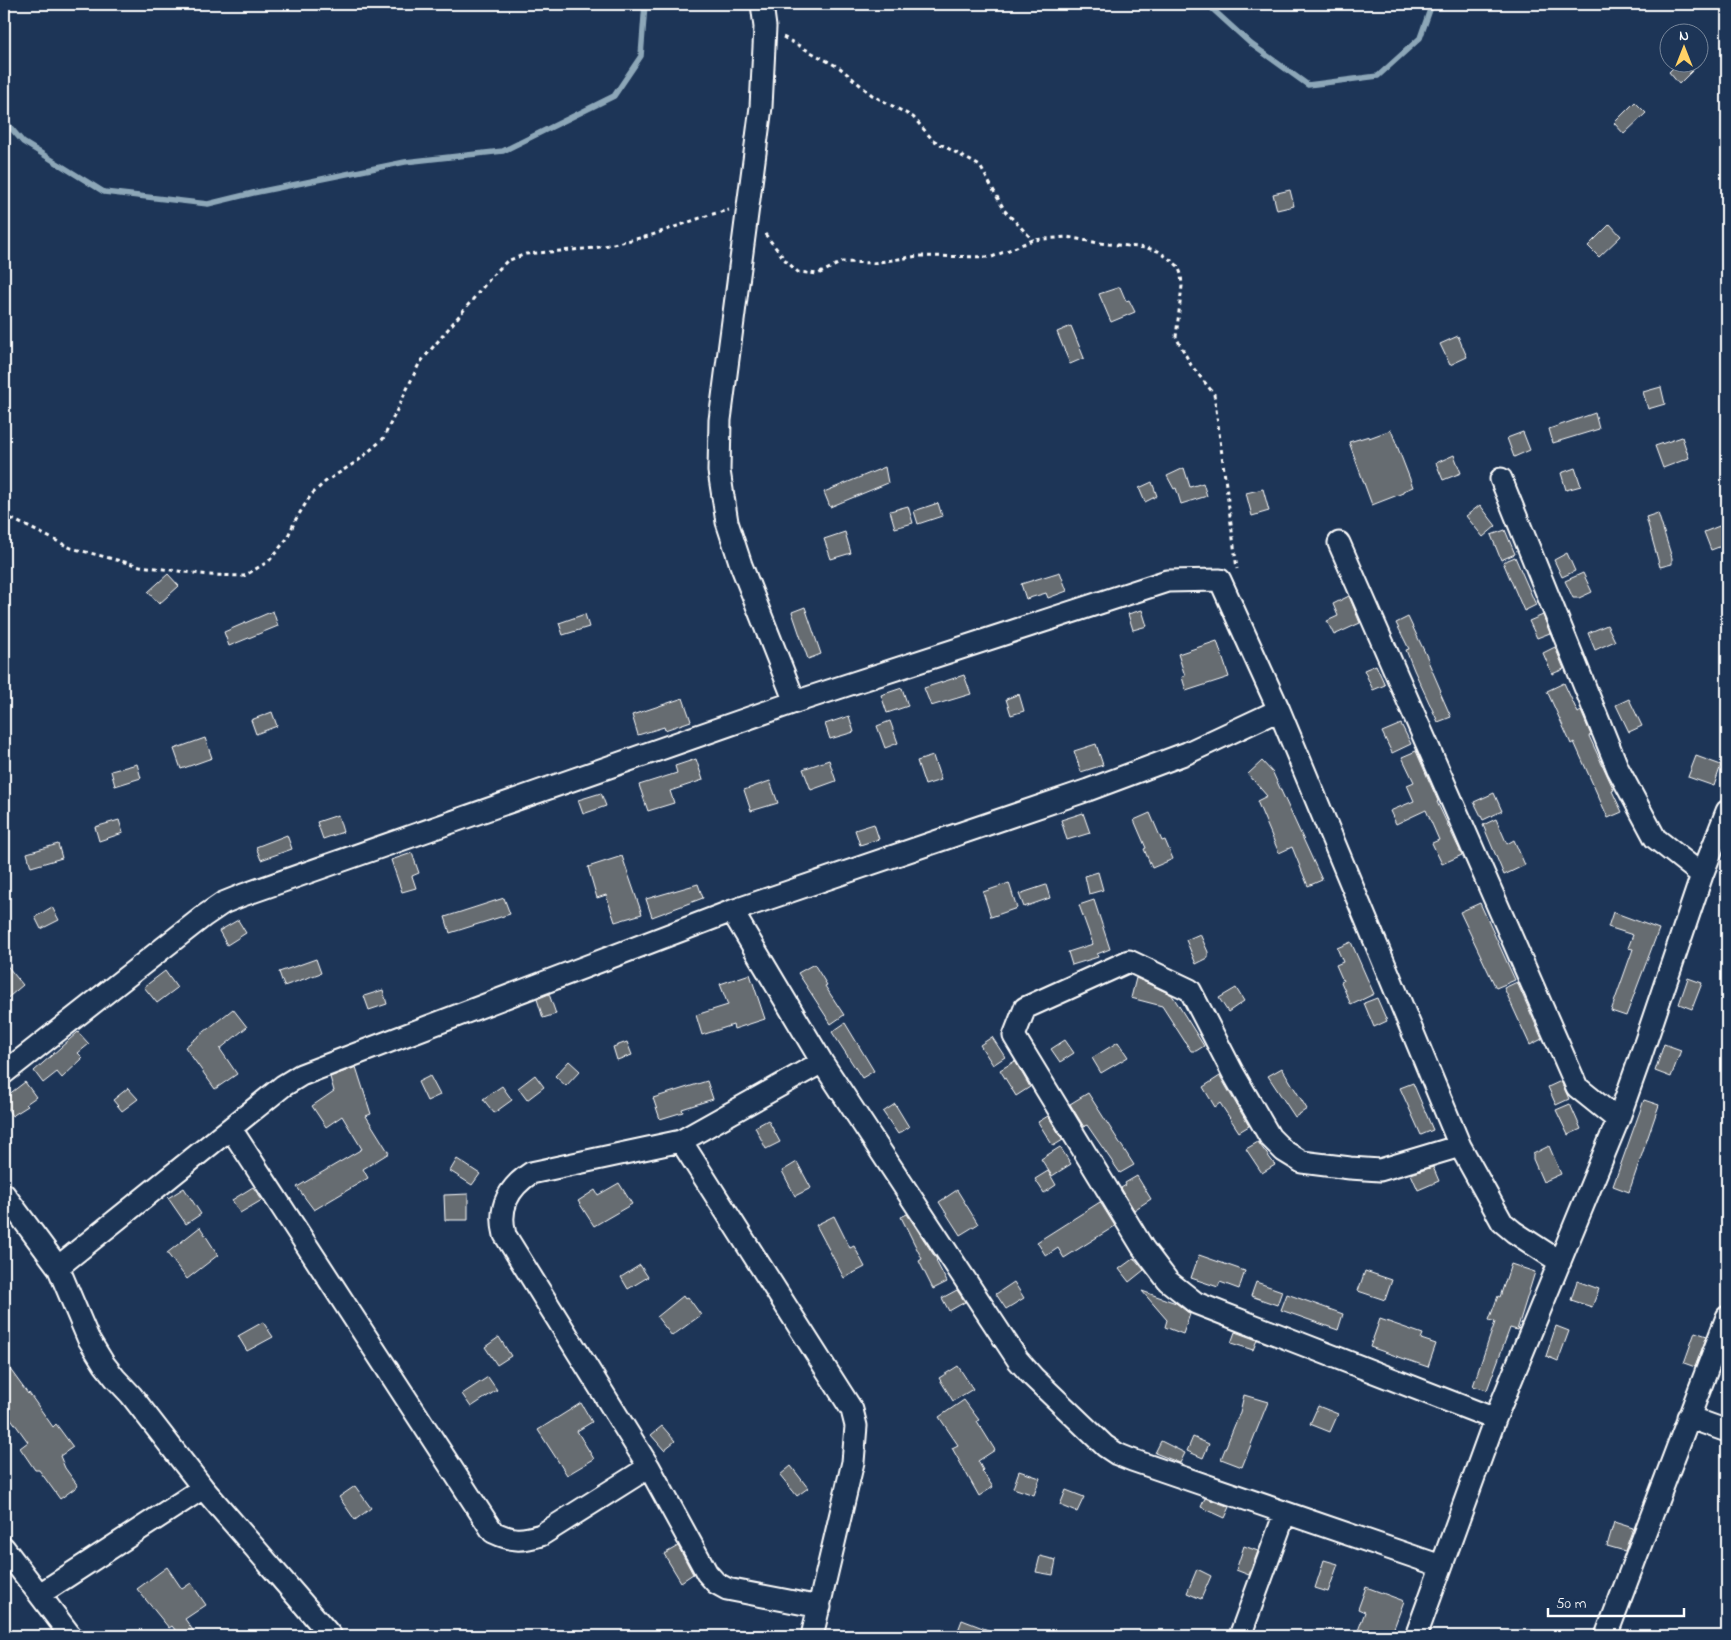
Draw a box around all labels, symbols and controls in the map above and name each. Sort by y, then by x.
north arrow [1658,22,1708,72]
text: N [1679,26,1689,47]
scale bar [1548,1585,1685,1617]
text: 50 m [1556,1593,1587,1615]

